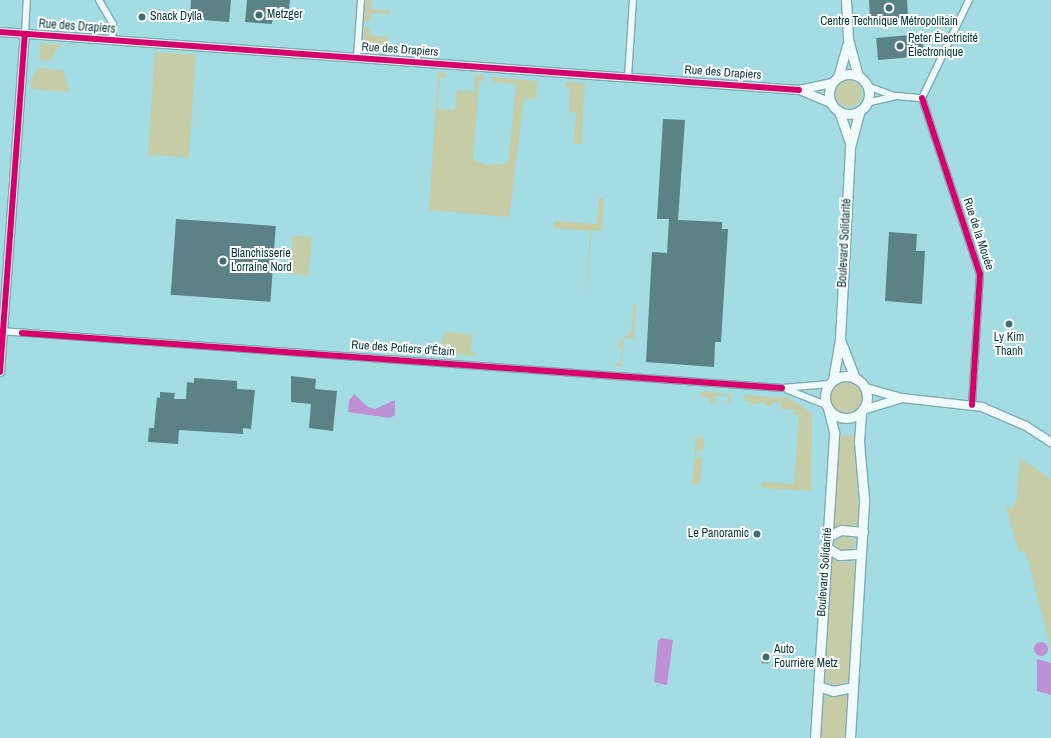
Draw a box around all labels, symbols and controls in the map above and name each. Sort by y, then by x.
marker: Centre Technique Métropolitain [884,3,894,13]
place label: Metzger [267,8,303,22]
place label: Snack Dylla [150,10,202,24]
marker: Metzger [254,10,264,20]
marker: Snack Dylla [137,12,147,22]
place label: Centre Technique Métropolitain [820,15,958,29]
street label: Rue des Drapiers [38,17,116,37]
place label: Peter Électricité Électronique [908,32,978,60]
street label: Rue des Drapiers [361,40,439,60]
marker: Peter Électricité Électronique [895,41,905,51]
street label: Rue des Drapiers [684,63,762,83]
street label: Rue de la Mouée [960,196,996,272]
street label: Boulevard Solidarité [835,198,855,288]
place label: Blanchisserie Lorraine Nord [231,247,292,275]
marker: Blanchisserie Lorraine Nord [218,256,228,266]
marker: Ly Kim Thanh [1004,319,1014,329]
place label: Ly Kim Thanh [994,331,1024,359]
street label: Rue des Potiers d'Étain [351,338,455,360]
place label: Le Panoramic [688,527,749,541]
street label: Boulevard Solidarité [815,527,835,617]
marker: Le Panoramic [752,529,762,539]
place label: Auto Fourrière Metz [774,643,838,671]
marker: Auto Fourrière Metz [761,652,771,662]

